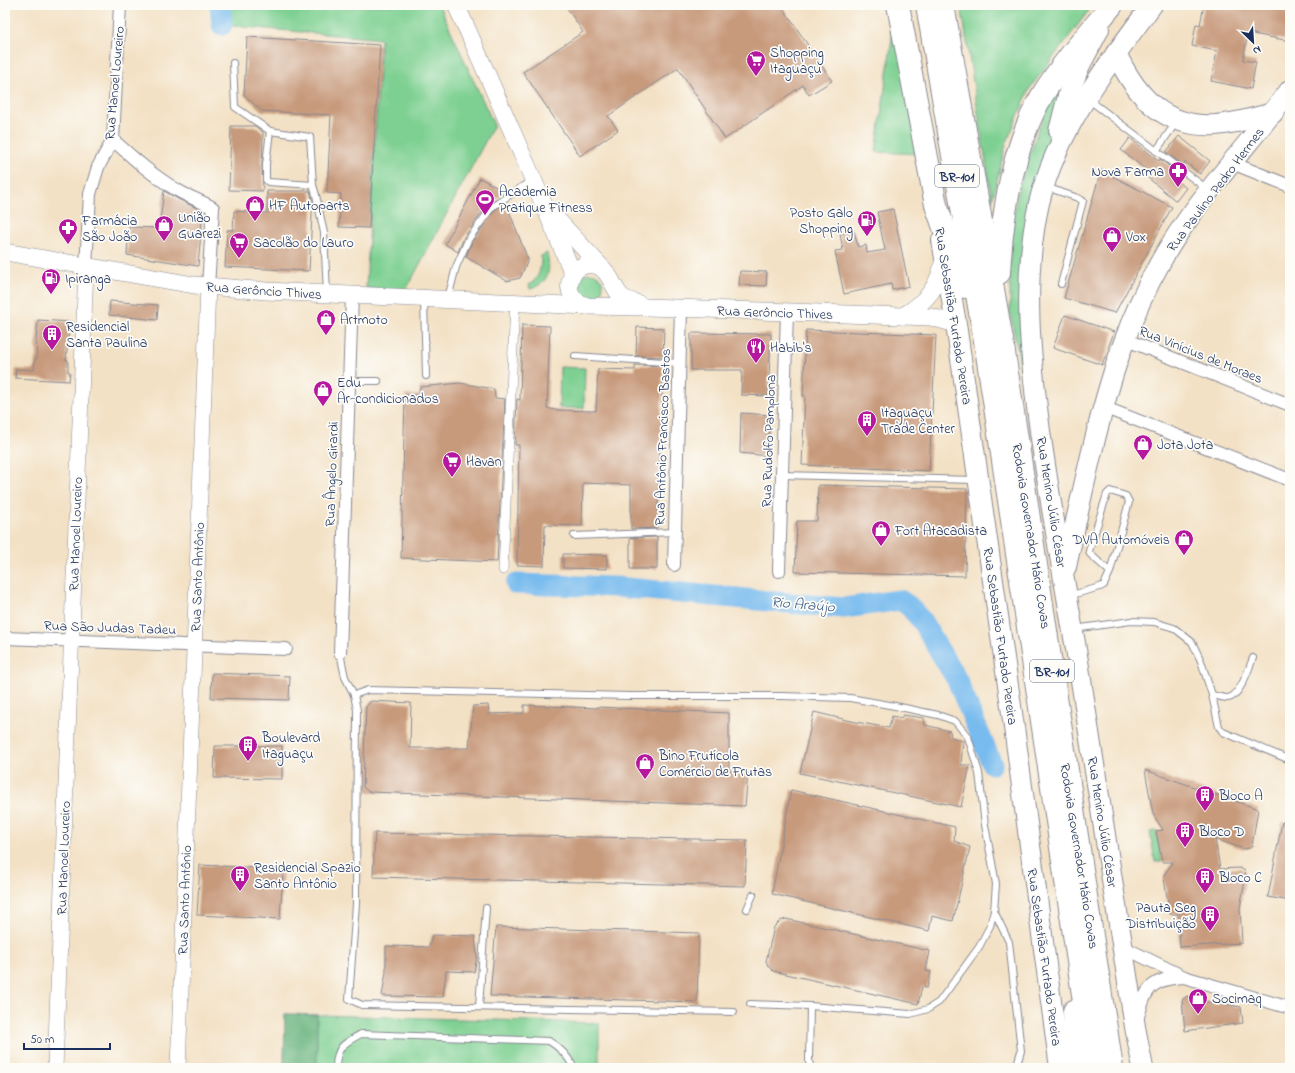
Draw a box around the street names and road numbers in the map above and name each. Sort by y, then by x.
street label: Rua Manoel Loureiro [100,25,131,141]
street label: Rua Paulino Pedro Hermes [1162,123,1270,257]
road number: BR-101 [935,165,979,187]
street label: Rua Sebastião Furtado Pereira [928,226,977,406]
street label: Rua Gerôncio Thives [205,277,323,306]
street label: Rua Gerôncio Thives [716,301,833,326]
street label: Rua Vinícius de Moraes [1135,321,1266,390]
street label: Rua Antônio Francisco Bastos [650,348,677,526]
street label: Rua Rudolfo Pamplona [757,374,782,508]
street label: Rua Ângelo Girardi [319,421,346,527]
street label: Rua Menino Júlio César [1030,435,1071,570]
street label: Rodovia Governador Mário Covas [1005,442,1056,630]
street label: Rua Manoel Loureiro [64,477,89,592]
street label: Rua Santo Antônio [186,522,211,632]
street label: Rua Sebastião Furtado Pereira [977,546,1022,726]
street label: Rua São Judas Tadeu [44,616,176,641]
road number: BR-101 [1030,660,1074,682]
street label: Rua Menino Júlio César [1081,755,1122,890]
street label: Rodovia Governador Mário Covas [1053,762,1104,950]
street label: Rua Manoel Loureiro [52,801,77,916]
street label: Rua Santo Antônio [173,845,198,955]
street label: Rua Sebastião Furtado Pereira [1021,867,1066,1047]

